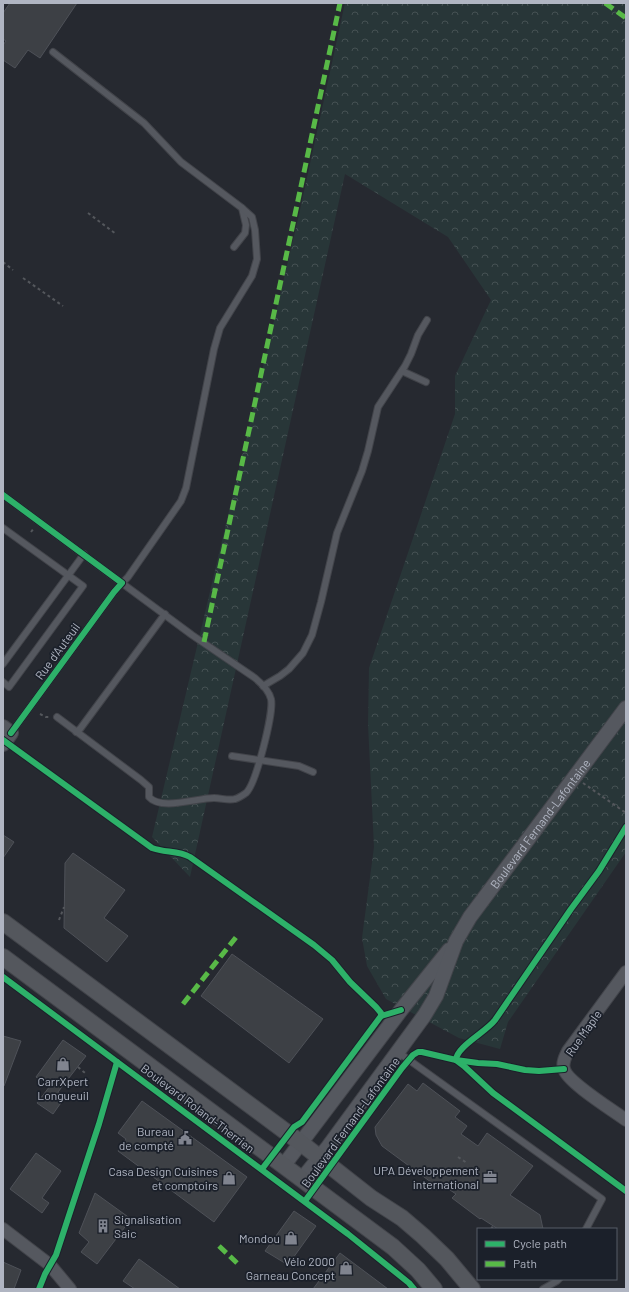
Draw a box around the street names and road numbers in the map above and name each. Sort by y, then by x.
street label: Rue d'Auteuil [32,620,82,682]
street label: Boulevard Fernand-Lafontaine [487,756,593,891]
street label: Rue Maple [562,1007,604,1059]
street label: Boulevard Fernand-Lafontaine [298,1054,402,1190]
street label: Boulevard Roland-Therrien [138,1061,258,1155]

